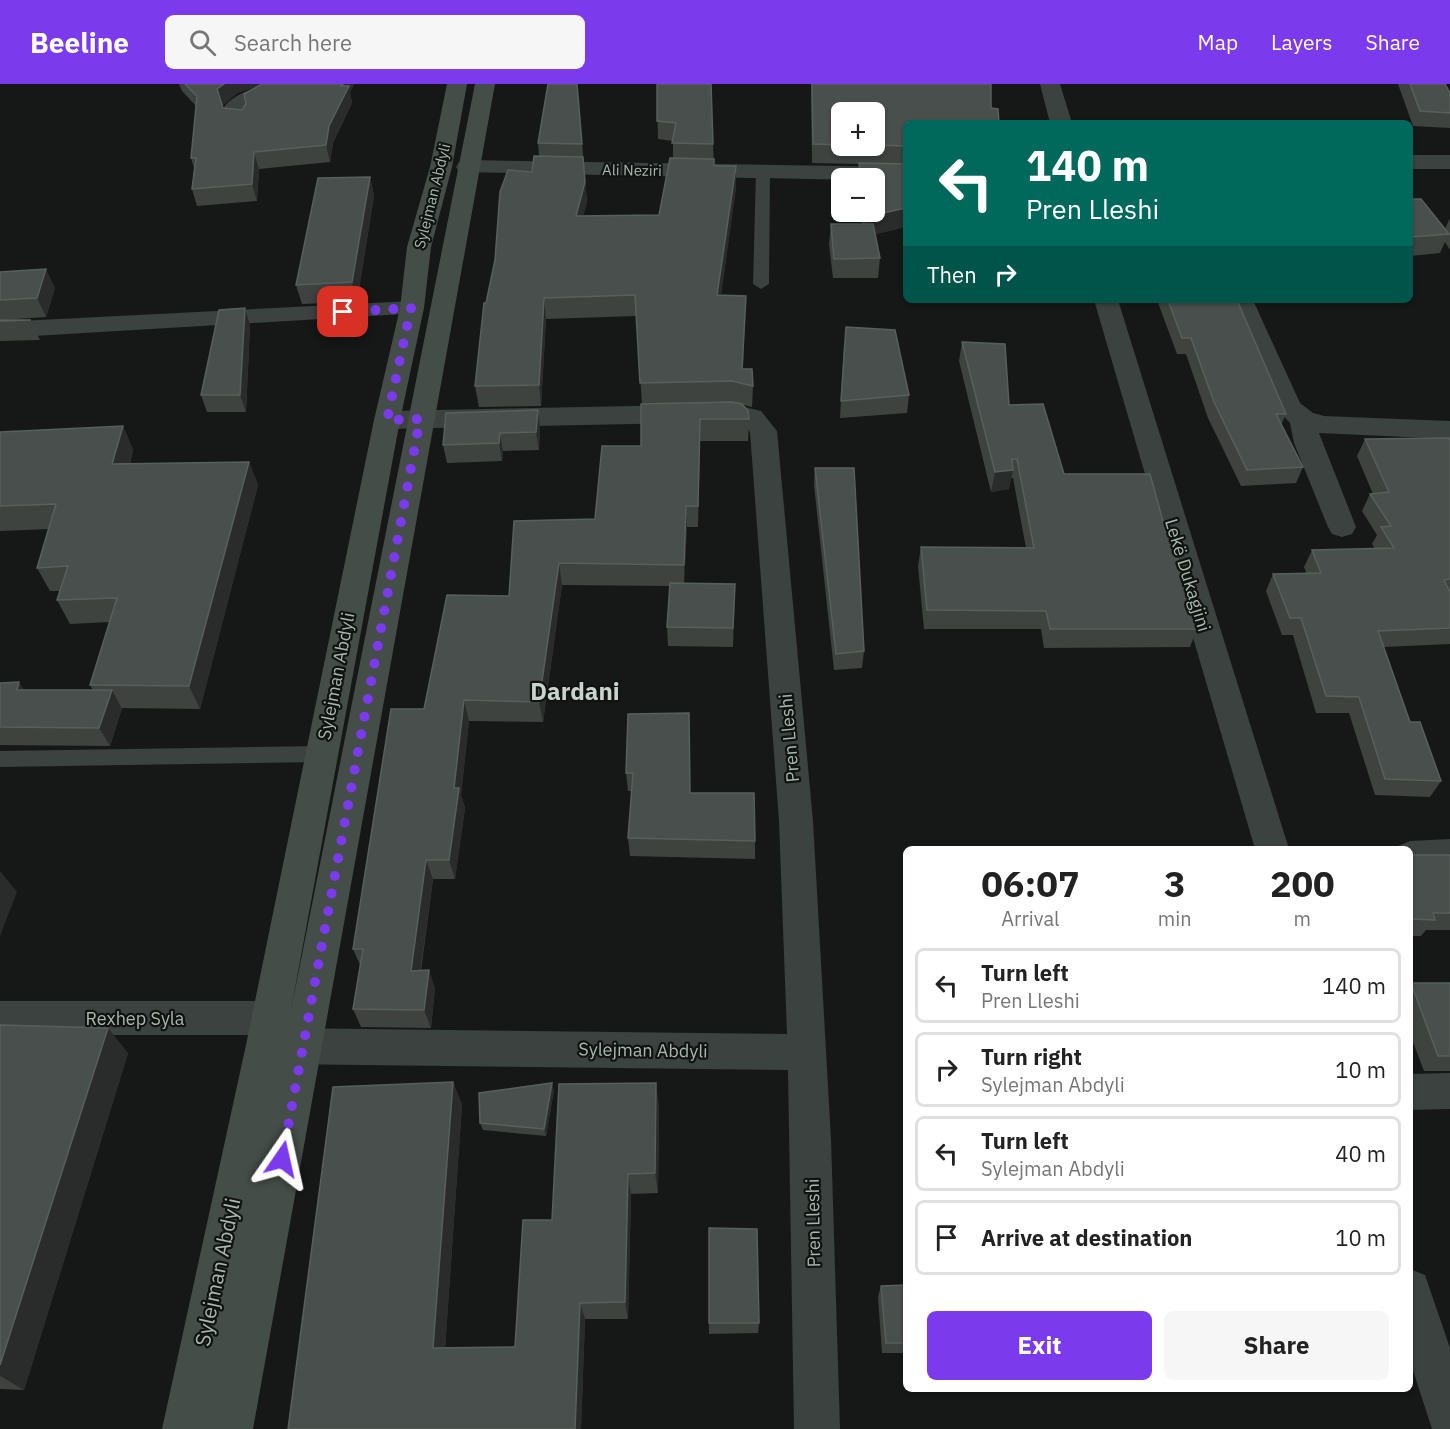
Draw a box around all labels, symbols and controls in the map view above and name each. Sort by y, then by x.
search box [165,15,585,69]
text: Beeline [30,24,129,61]
icon: search [186,26,219,59]
text: Search here [234,28,352,57]
text: Map [1198,28,1238,56]
text: Layers [1271,28,1333,56]
text: Share [1366,28,1420,56]
map controls [831,102,885,222]
button: + [831,102,885,156]
text: 140 m [1026,138,1149,193]
street label: Sylejman Abdyli [410,141,454,251]
icon: left [927,144,1005,222]
street label: Ali Neziri [602,160,662,180]
button: − [831,168,885,222]
text: Pren Lleshi [1026,191,1159,226]
icon: right [989,258,1022,291]
text: Then [927,260,977,289]
pin [317,286,368,337]
icon: arrive [326,295,359,328]
street label: Lekë Dukagjini [1160,516,1216,634]
street label: Sylejman Abdyli [312,610,360,742]
district label: Dardani [530,675,620,707]
street label: Pren Lleshi [774,693,804,783]
text: 06:07 [981,860,1080,907]
text: 3 [1164,860,1186,907]
text: 200 [1270,860,1335,907]
text: Arrival [1001,905,1060,932]
text: min [1158,905,1192,932]
text: m [1294,905,1311,932]
text: Turn left [981,958,1069,987]
icon: left [930,969,963,1002]
text: 140 m [1322,971,1386,1000]
text: Pren Lleshi [981,987,1080,1014]
street label: Rexhep Syla [86,1007,185,1030]
street label: Sylejman Abdyli [578,1037,708,1063]
text: Turn right [981,1042,1082,1071]
icon: right [930,1053,963,1086]
text: 10 m [1335,1055,1386,1084]
text: Sylejman Abdyli [981,1071,1125,1098]
text: Turn left [981,1126,1069,1155]
position arrow [250,1127,314,1191]
icon: left [930,1137,963,1170]
text: 40 m [1335,1139,1386,1168]
text: Sylejman Abdyli [981,1155,1125,1182]
street label: Pren Lleshi [801,1178,825,1268]
street label: Sylejman Abdyli [188,1195,246,1349]
icon: arrive [930,1221,963,1254]
text: Arrive at destination [981,1223,1192,1252]
text: 10 m [1335,1223,1386,1252]
button: Exit [927,1311,1152,1380]
button: Share [1164,1311,1389,1380]

